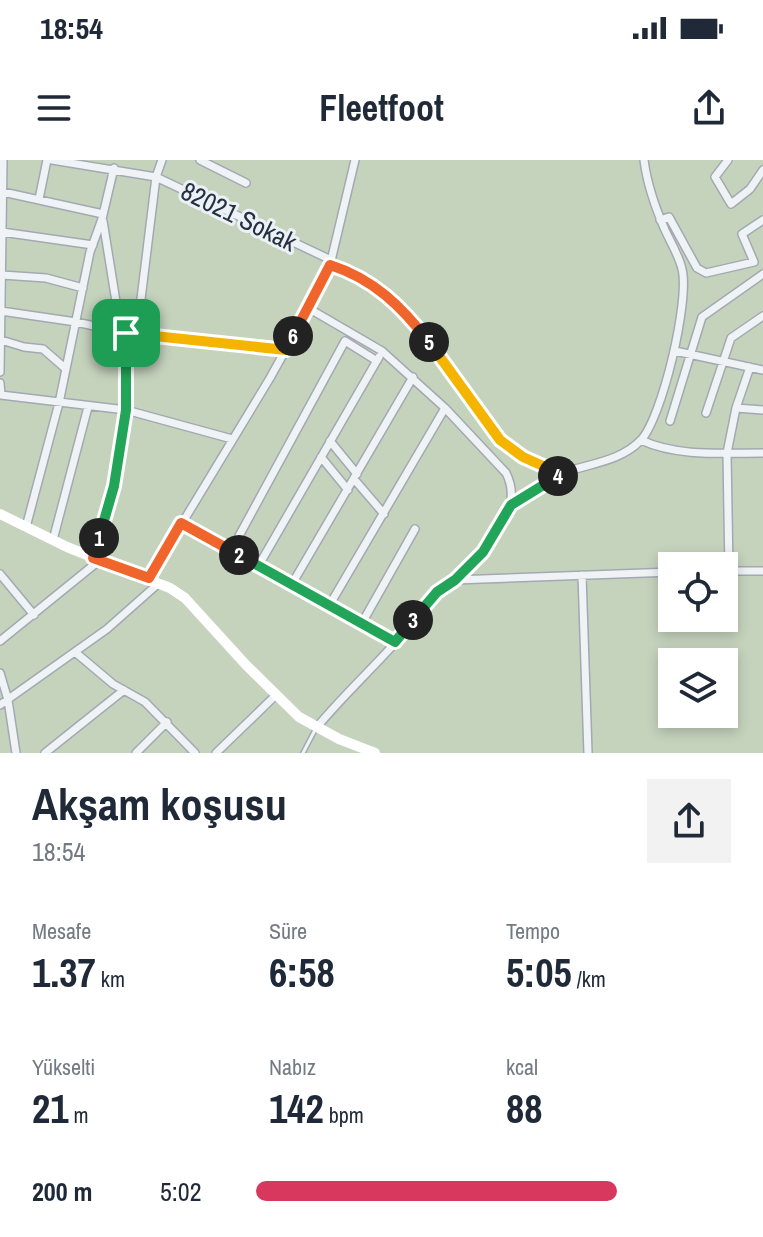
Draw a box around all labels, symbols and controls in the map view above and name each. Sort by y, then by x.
text: 18:54 [40,8,103,48]
text: Fleetfoot [319,84,444,132]
icon: menu [32,86,76,130]
icon: share [687,86,731,130]
street label: 82021 Sokak [175,173,303,259]
pin [92,299,160,367]
icon: arrive [104,311,148,355]
pin: 6 [273,316,313,356]
text: 6 [288,321,298,351]
pin: 5 [409,322,449,362]
text: 5 [424,327,434,357]
pin: 4 [538,456,578,496]
text: 4 [553,461,563,491]
pin: 1 [79,518,119,558]
text: 1 [94,523,104,553]
pin: 2 [219,535,259,575]
text: 2 [234,540,244,570]
map controls [658,552,738,728]
button: locate [658,552,738,632]
pin: 3 [393,600,433,640]
text: 3 [408,605,418,635]
button: layers [658,648,738,728]
text: Akşam koşusu [32,774,287,834]
button: share [647,779,731,863]
text: 18:54 [32,834,85,869]
text: Mesafe [32,916,91,946]
text: Süre [269,916,307,946]
text: Tempo [506,916,560,946]
text: 1.37 [32,946,96,999]
text: 6:58 [269,946,335,999]
text: 5:05 [506,946,572,999]
text: km [96,964,125,994]
text: /km [572,964,606,994]
text: Yükselti [32,1052,95,1082]
text: Nabız [269,1052,316,1082]
text: kcal [506,1052,538,1082]
text: 21 [32,1082,68,1135]
text: 142 [269,1082,324,1135]
text: 88 [506,1082,542,1135]
text: m [68,1100,89,1130]
text: bpm [324,1100,364,1130]
text: 200 m [32,1174,92,1209]
text: 5:02 [160,1174,202,1209]

